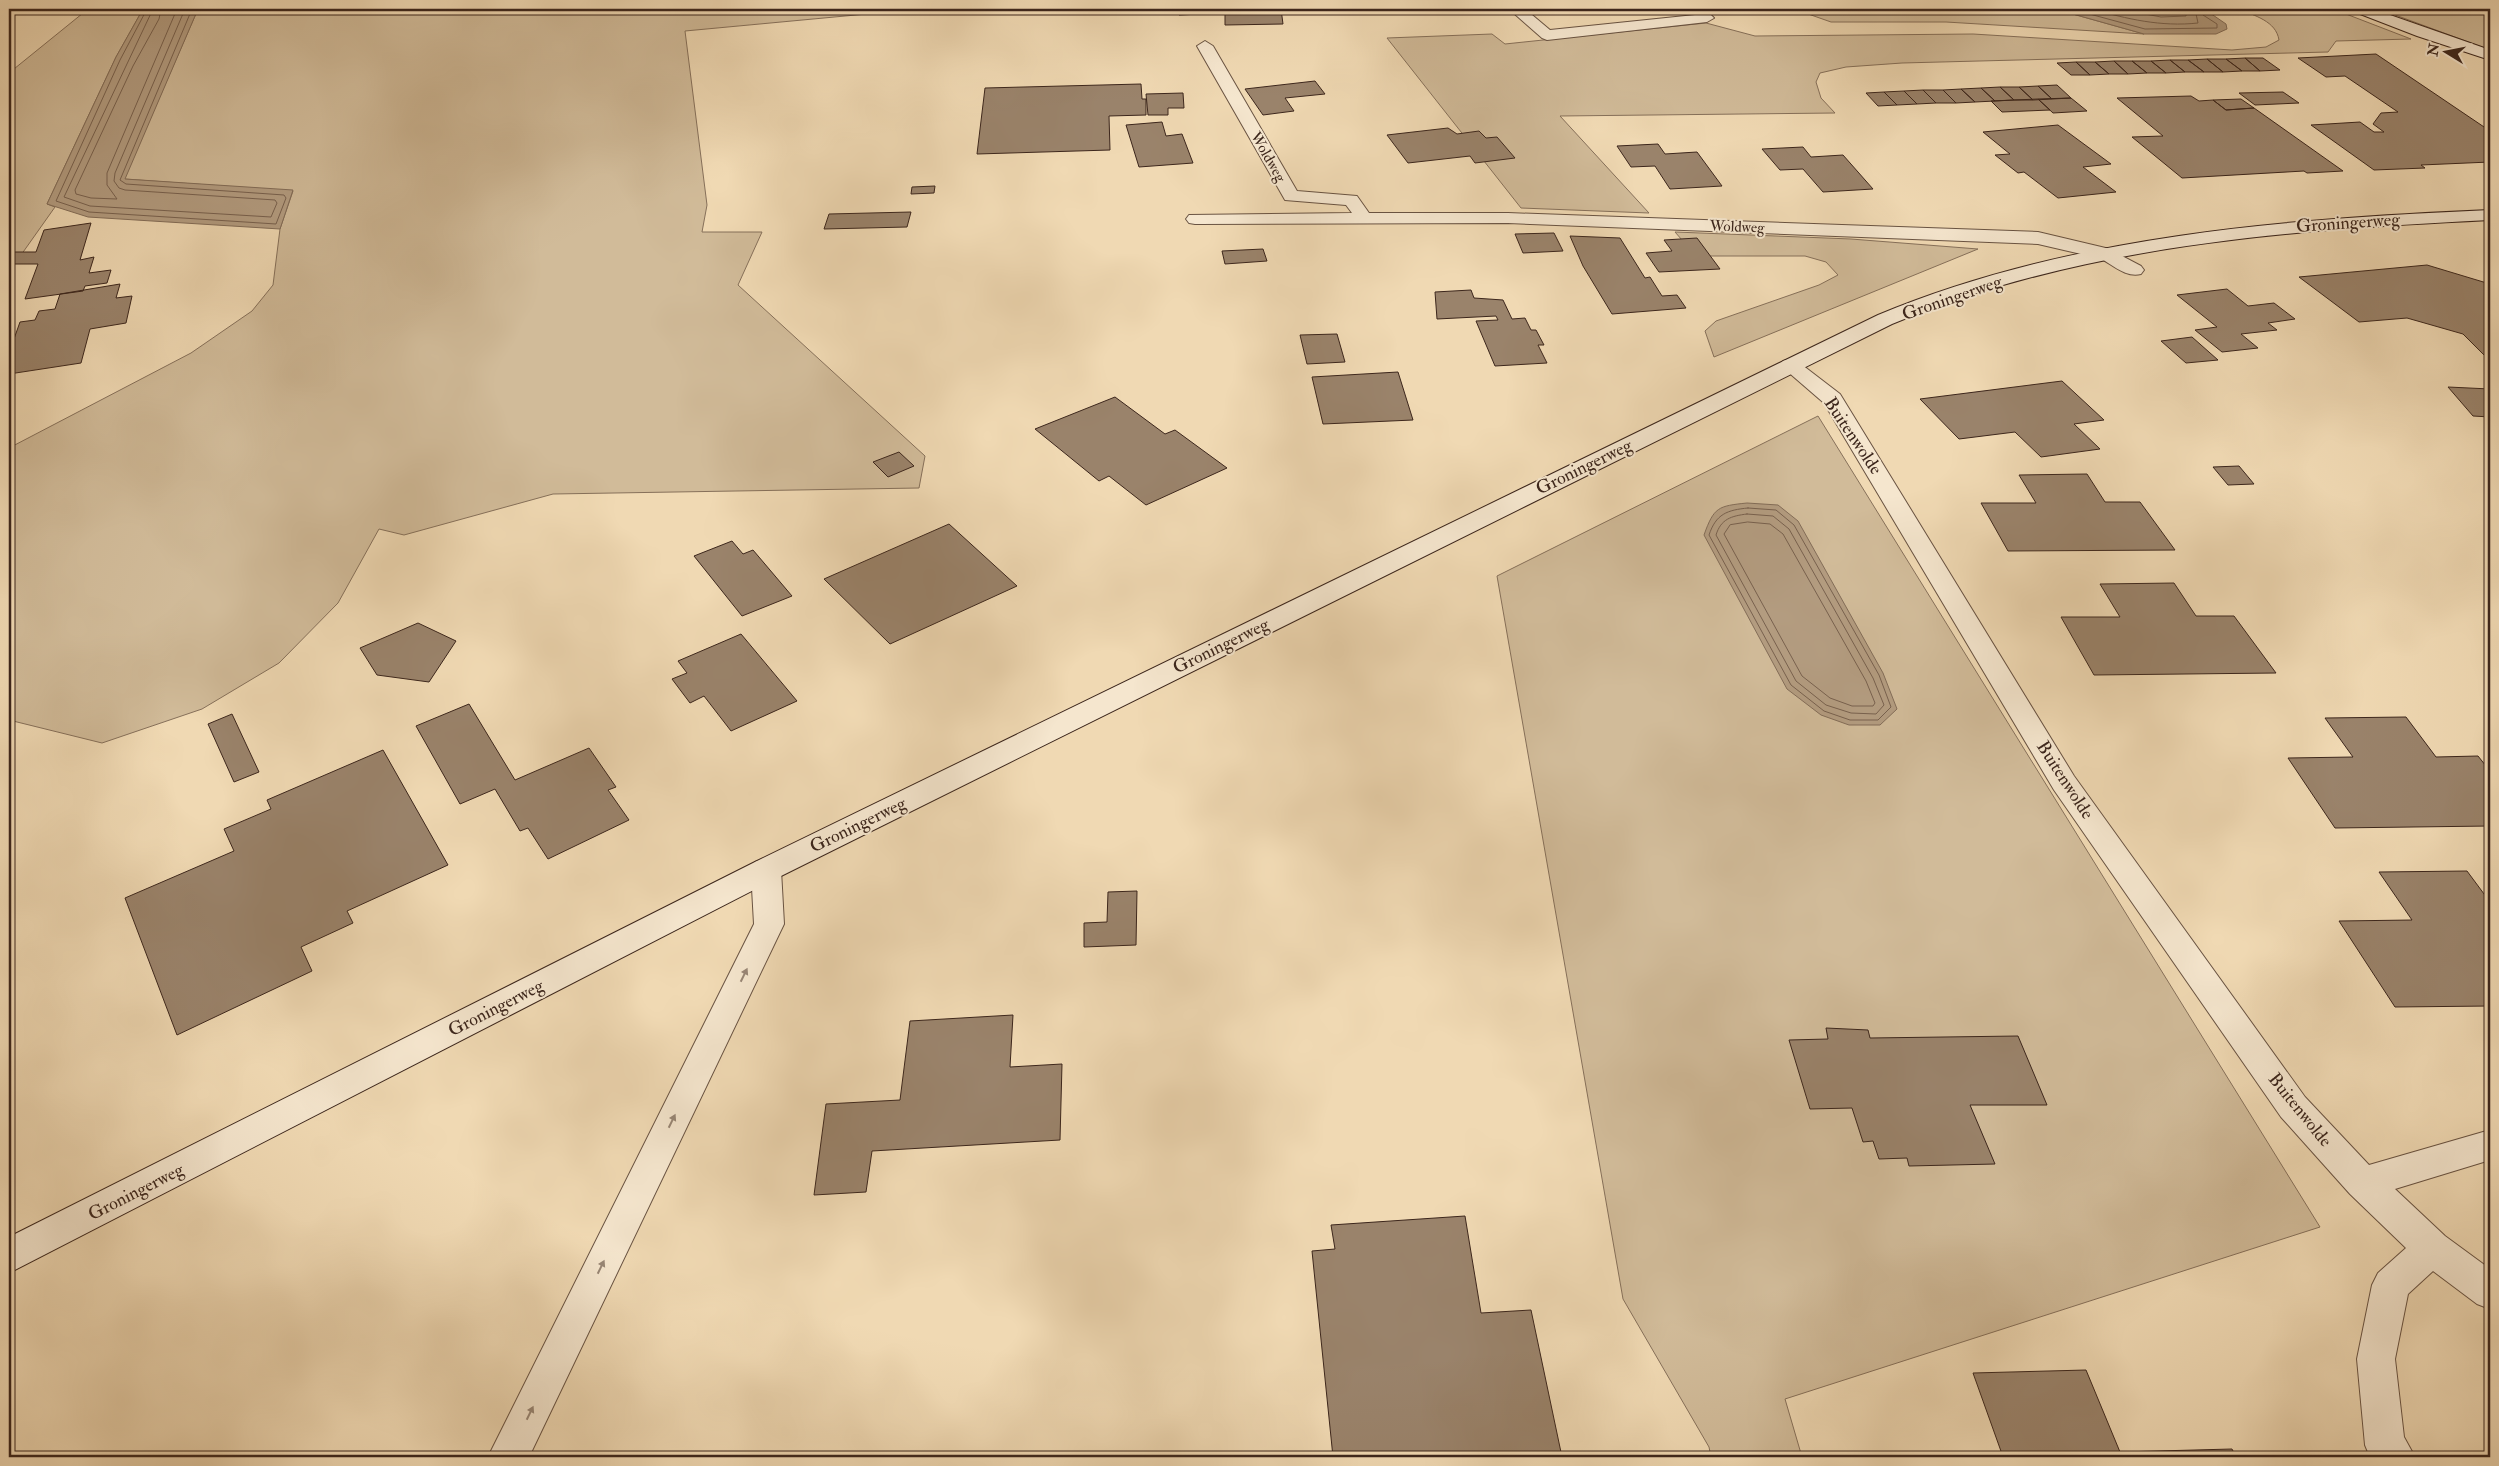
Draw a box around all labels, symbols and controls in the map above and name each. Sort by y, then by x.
north arrow [2422,28,2472,78]
text: N [2424,42,2443,58]
street label: Woldweg [1246,128,1290,186]
street label: Groningerweg [2295,208,2402,238]
street label: Woldweg [1708,217,1765,237]
street label: Groningerweg [1899,270,2006,326]
street label: Buitenwolde [1819,393,1888,480]
street label: Groningerweg [1532,433,1637,500]
street label: Groningerweg [1169,612,1274,679]
street label: Buitenwolde [2031,737,2099,824]
street label: Groningerweg [806,791,911,858]
one-way arrow [740,968,748,982]
street label: Groningerweg [444,974,549,1042]
street label: Buitenwolde [2263,1068,2337,1152]
one-way arrow [668,1114,677,1129]
street label: Groningerweg [84,1158,189,1226]
one-way arrow [597,1260,605,1275]
one-way arrow [526,1406,534,1421]

